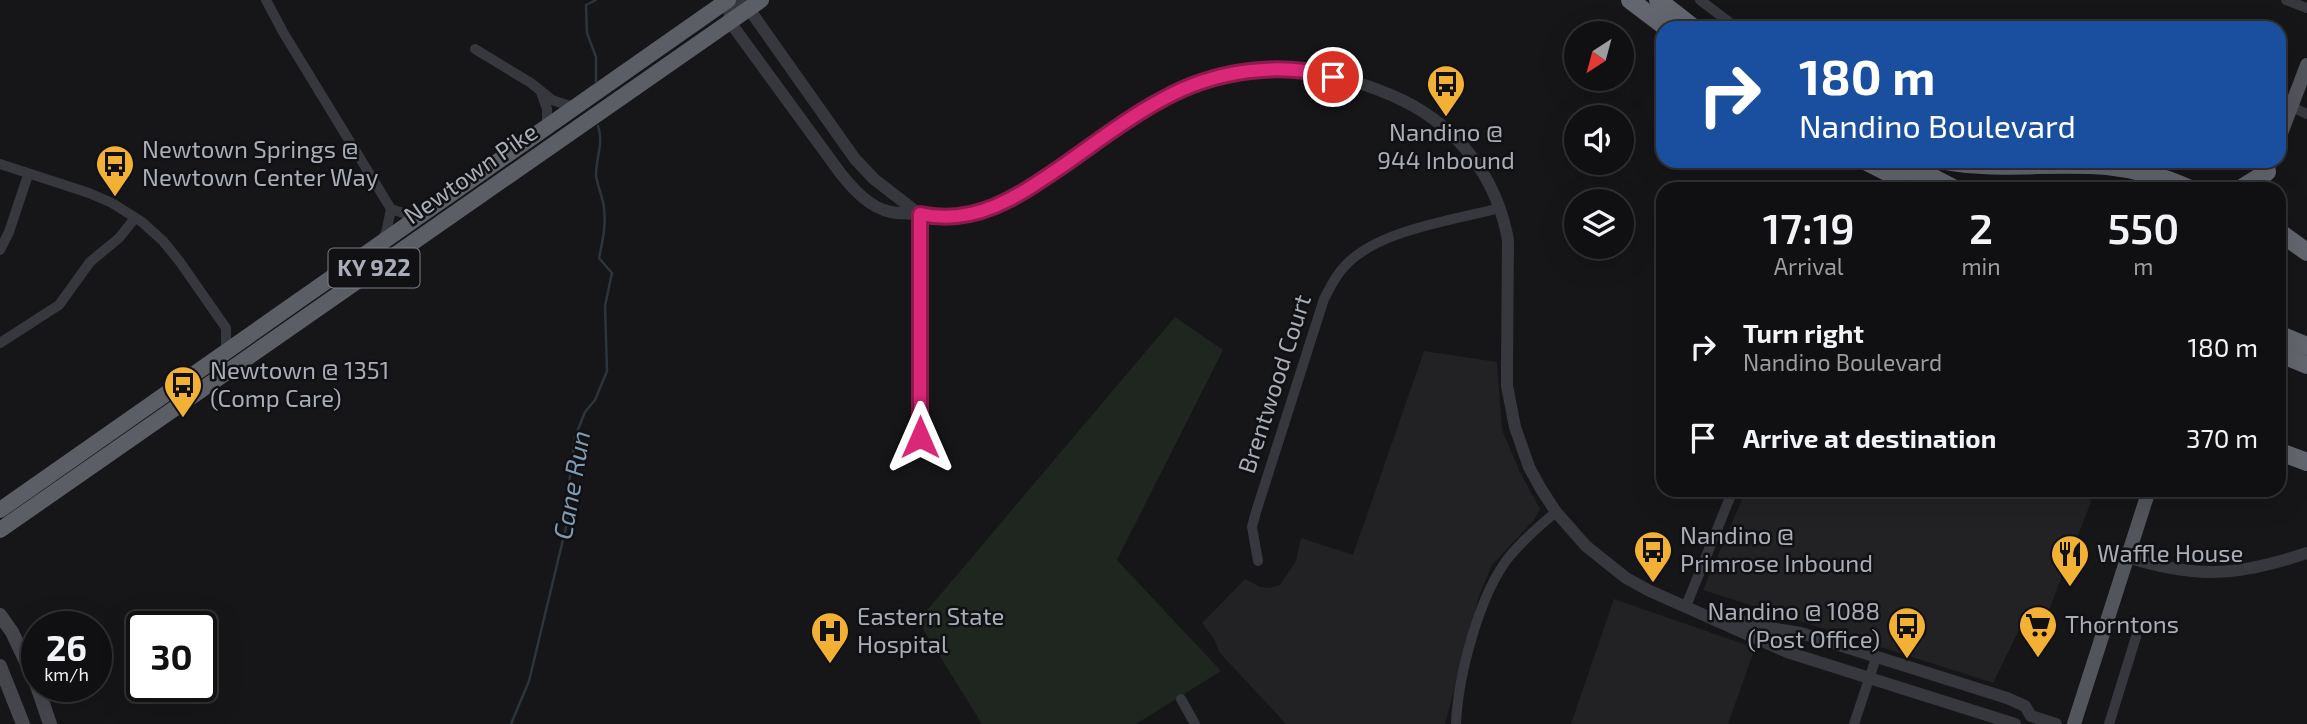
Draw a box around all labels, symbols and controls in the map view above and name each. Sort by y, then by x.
north arrow [1564,21,1634,91]
map controls [1564,21,1634,259]
text: 180 m [1799,46,1935,105]
pin [1303,47,1363,107]
icon: right [1684,49,1775,140]
icon: arrive [1314,58,1352,96]
bus stop icon: Nandino @ 944 Inbound [1425,63,1467,118]
button: sound [1564,105,1634,175]
text: Nandino Boulevard [1799,106,2076,144]
street label: Newtown Pike [398,116,542,229]
place label: Nandino @ 944 Inbound [1377,117,1515,174]
place label: Newtown Springs @ Newtown Center Way [142,134,379,191]
bus stop icon: Newtown Springs @ Newtown Center Way [94,143,136,198]
button: layers [1564,189,1634,259]
text: 17:19 [1763,202,1855,252]
text: 2 [1969,202,1993,252]
text: 550 [2107,202,2179,252]
road number: KY 922 [328,248,420,288]
text: Arrival [1774,252,1844,280]
text: min [1961,252,2001,280]
text: m [2133,252,2153,280]
street label: Brentwood Court [1231,291,1316,476]
text: Turn right [1743,317,1864,348]
icon: right [1684,328,1722,366]
text: 180 m [2188,331,2258,362]
text: Nandino Boulevard [1743,348,1942,376]
place label: Newtown @ 1351 (Comp Care) [210,355,389,412]
bus stop icon: Newtown @ 1351 (Comp Care) [162,364,204,419]
position arrow [883,400,957,474]
icon: arrive [1684,419,1722,457]
text: Arrive at destination [1743,422,1996,453]
text: 370 m [2186,422,2258,453]
water label: Cane Run [546,428,595,542]
place label: Nandino @ Primrose Inbound [1680,520,1873,577]
bus stop icon: Nandino @ Primrose Inbound [1632,529,1674,584]
restaurant icon: Waffle House [2049,533,2091,588]
place label: Waffle House [2097,538,2243,567]
place label: Nandino @ 1088 (Post Office) [1708,596,1880,653]
place label: Eastern State Hospital [857,601,1004,658]
supermarket icon: Thorntons [2017,604,2059,659]
bus stop icon: Nandino @ 1088 (Post Office) [1886,605,1928,660]
place label: Thorntons [2065,609,2179,638]
hospital icon: Eastern State Hospital [809,610,851,665]
speed limit sign: 30 [126,611,217,702]
text: 26 [46,626,87,668]
text: km/h [44,663,89,685]

